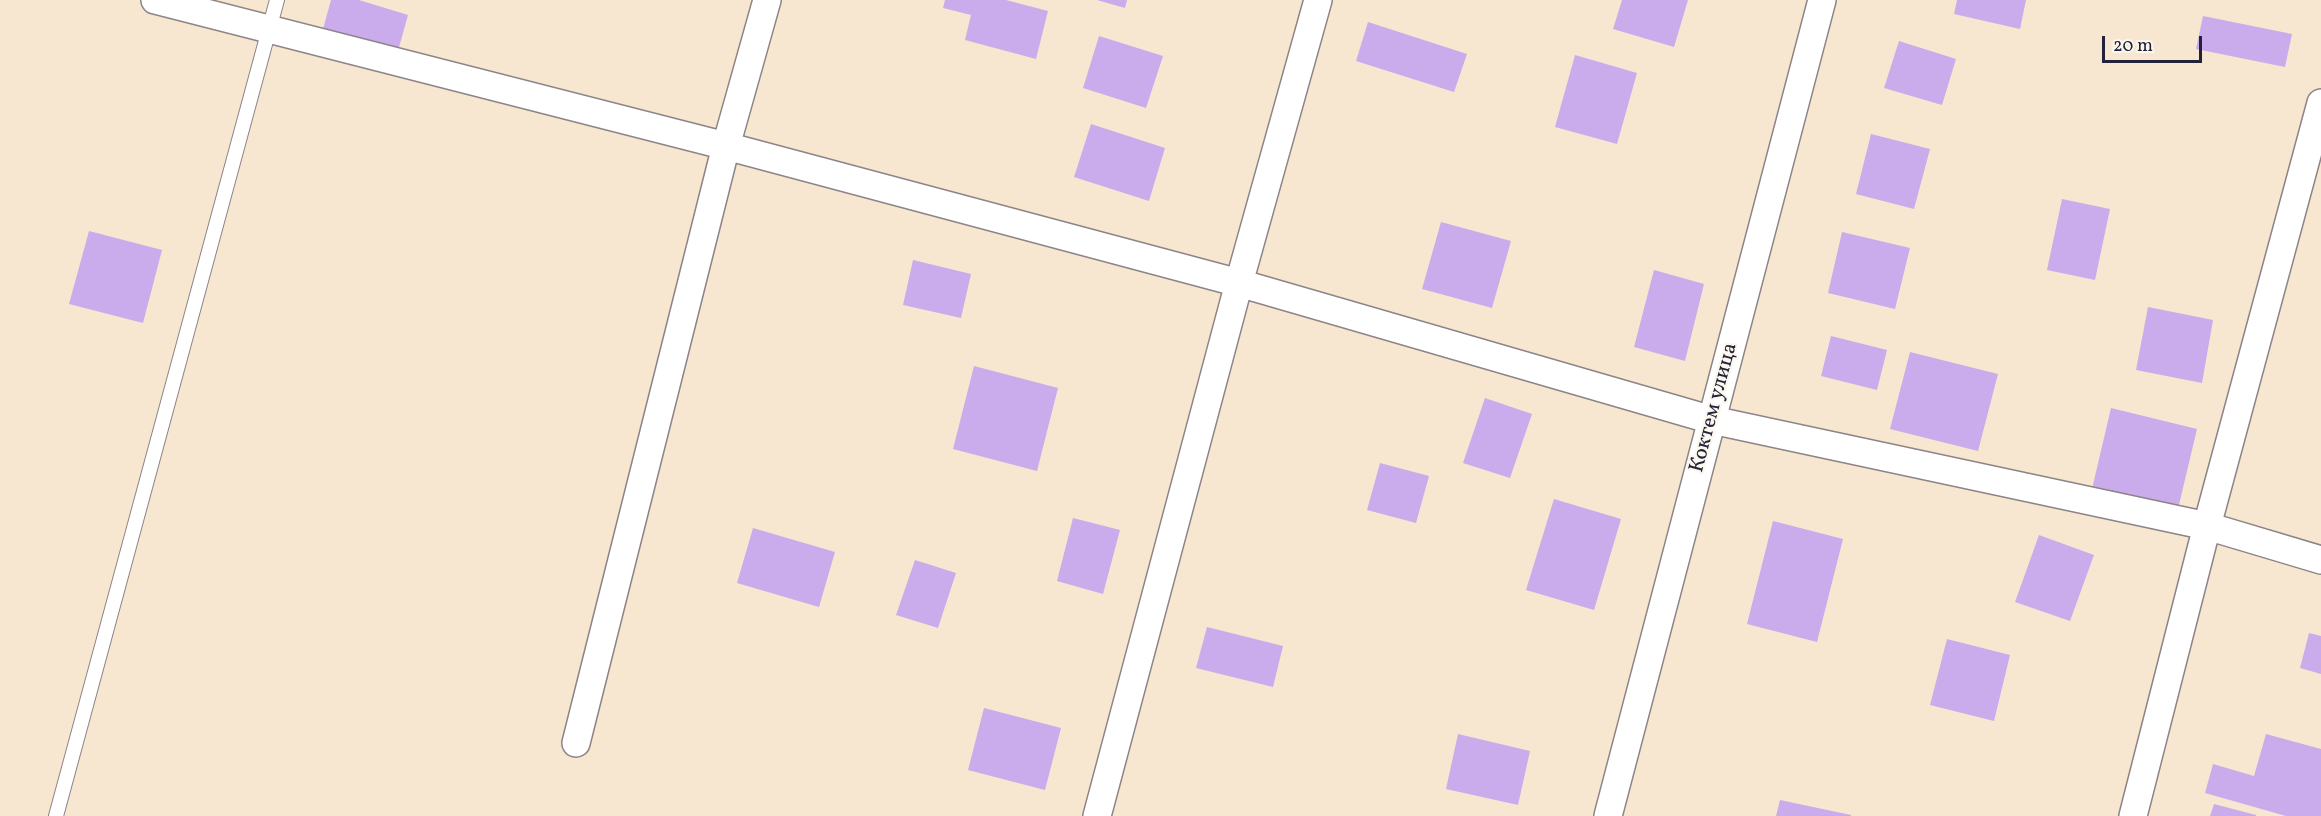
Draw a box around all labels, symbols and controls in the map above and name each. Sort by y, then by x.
scale bar [2105,24,2206,62]
text: 20 m [2113,34,2153,59]
street label: Коктем улица [1686,340,1744,476]

